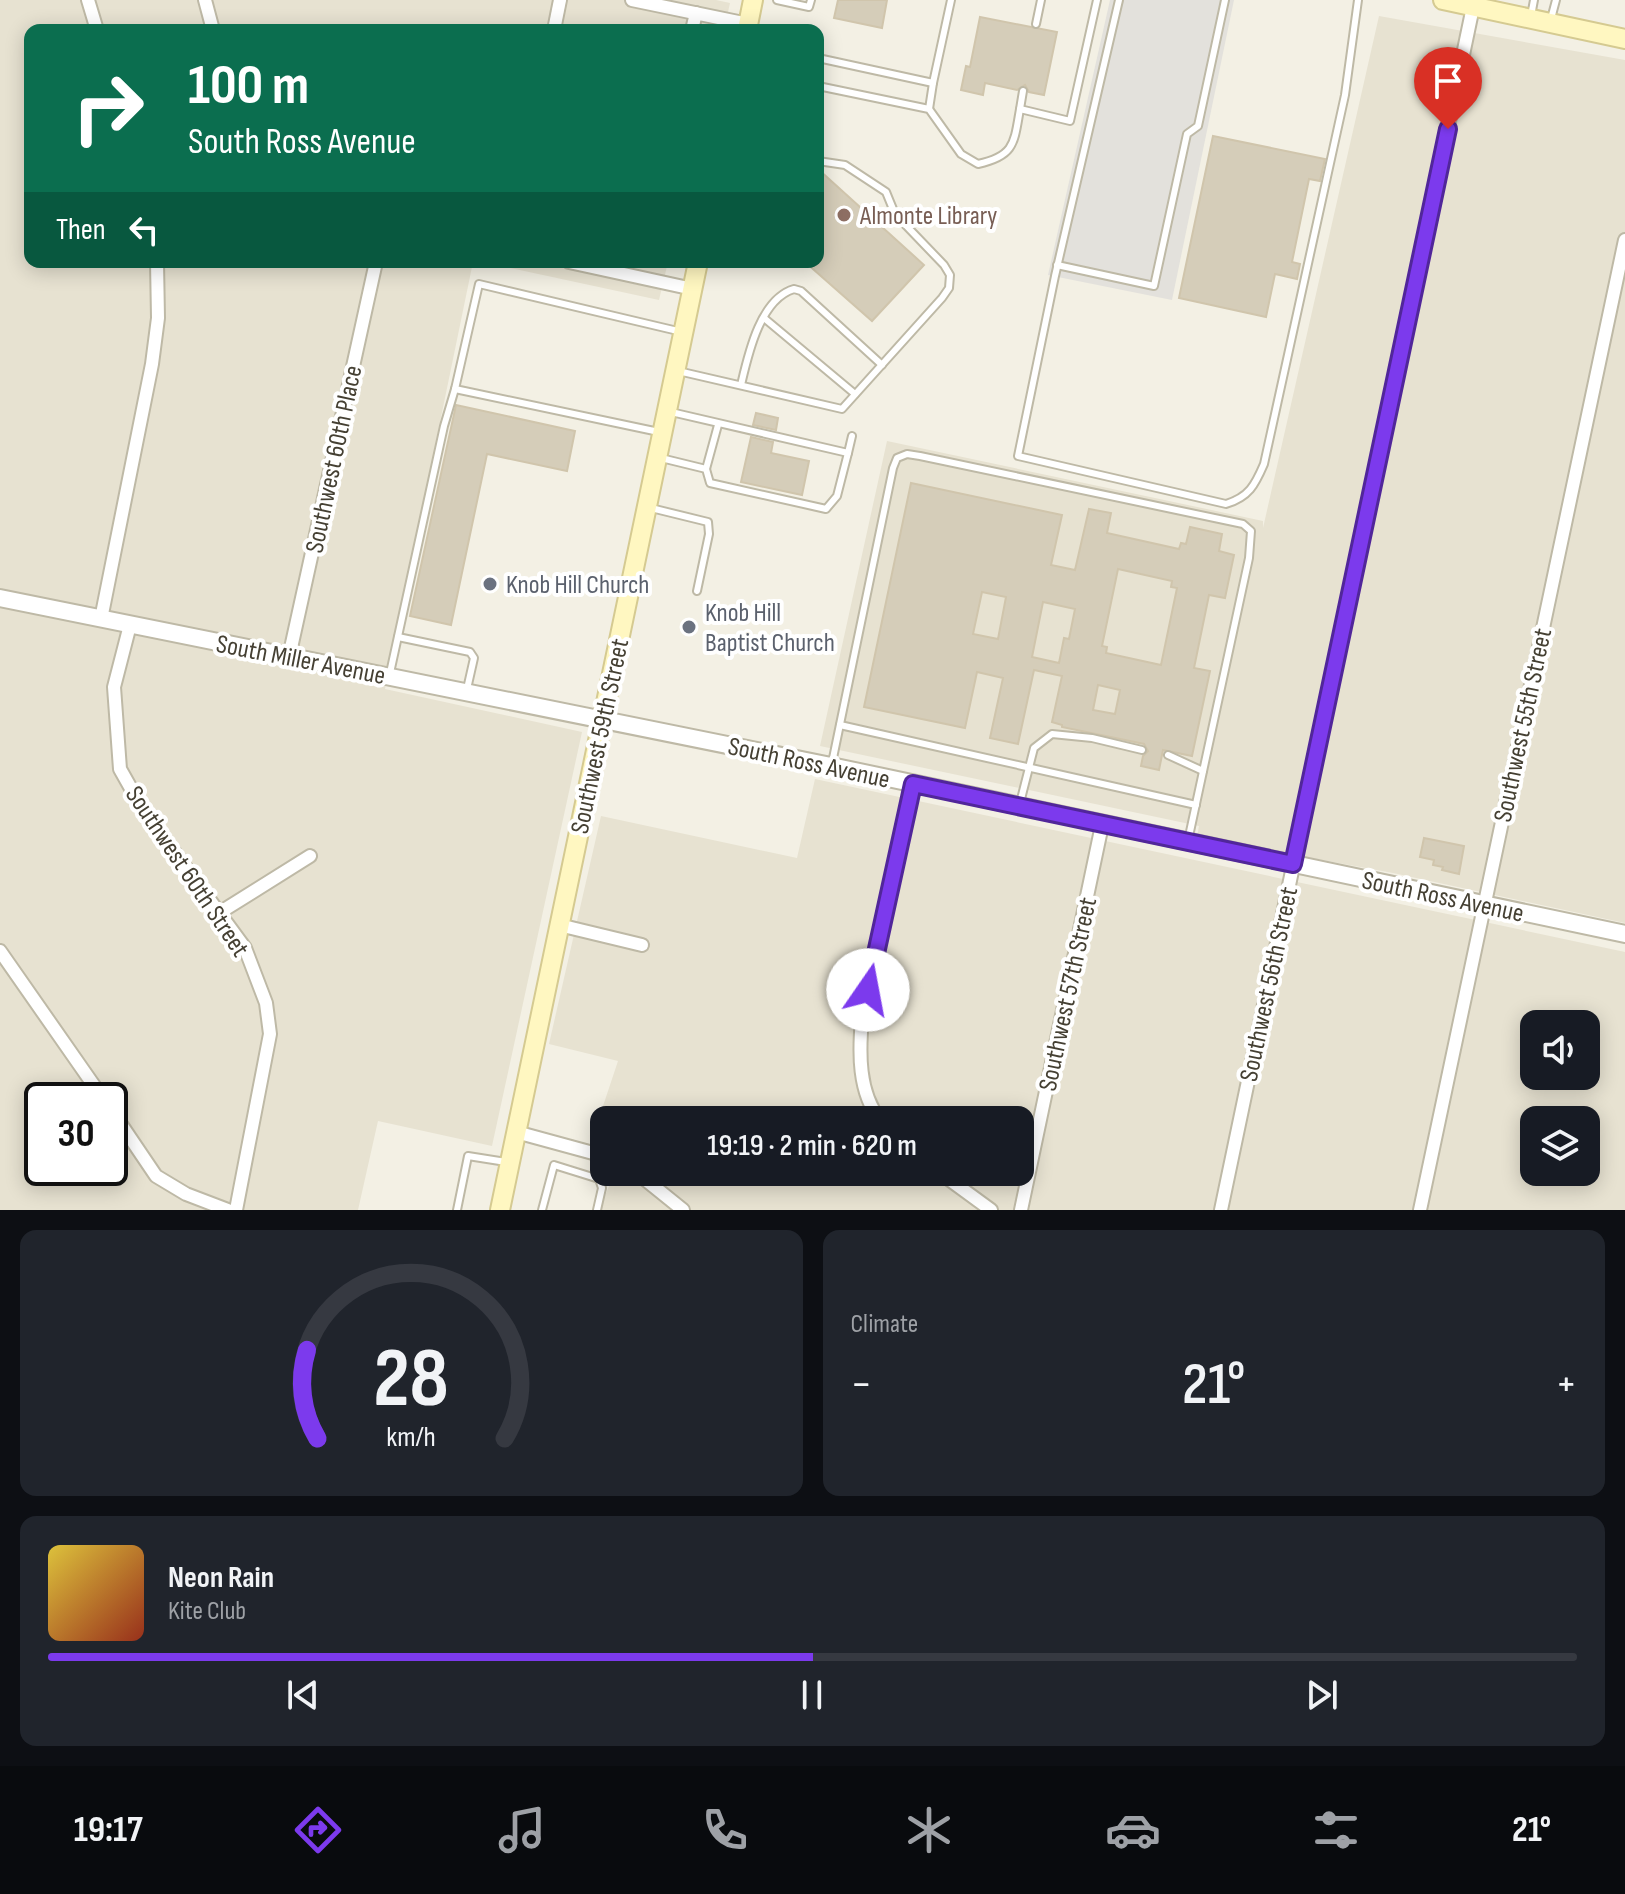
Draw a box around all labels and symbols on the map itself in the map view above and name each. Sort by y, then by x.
pin [1414,47,1482,129]
place label: Almonte Library [859,201,997,232]
marker: Almonte Library [835,206,853,224]
street label: Southwest 60th Place [299,363,369,556]
place label: Knob Hill Church [506,570,650,601]
marker: Knob Hill Church [481,575,499,593]
place label: Knob Hill Baptist Church [705,598,835,659]
marker: Knob Hill Baptist Church [680,618,698,636]
street label: Southwest 55th Street [1488,626,1559,825]
street label: South Miller Avenue [214,629,388,692]
street label: Southwest 59th Street [565,636,636,837]
street label: South Ross Avenue [725,731,892,796]
street label: Southwest 60th Street [118,781,255,963]
street label: South Ross Avenue [1359,865,1526,930]
street label: Southwest 56th Street [1234,884,1305,1084]
street label: Southwest 57th Street [1033,895,1104,1094]
position arrow [826,948,910,1032]
speed limit sign: 30 [24,1082,128,1186]

